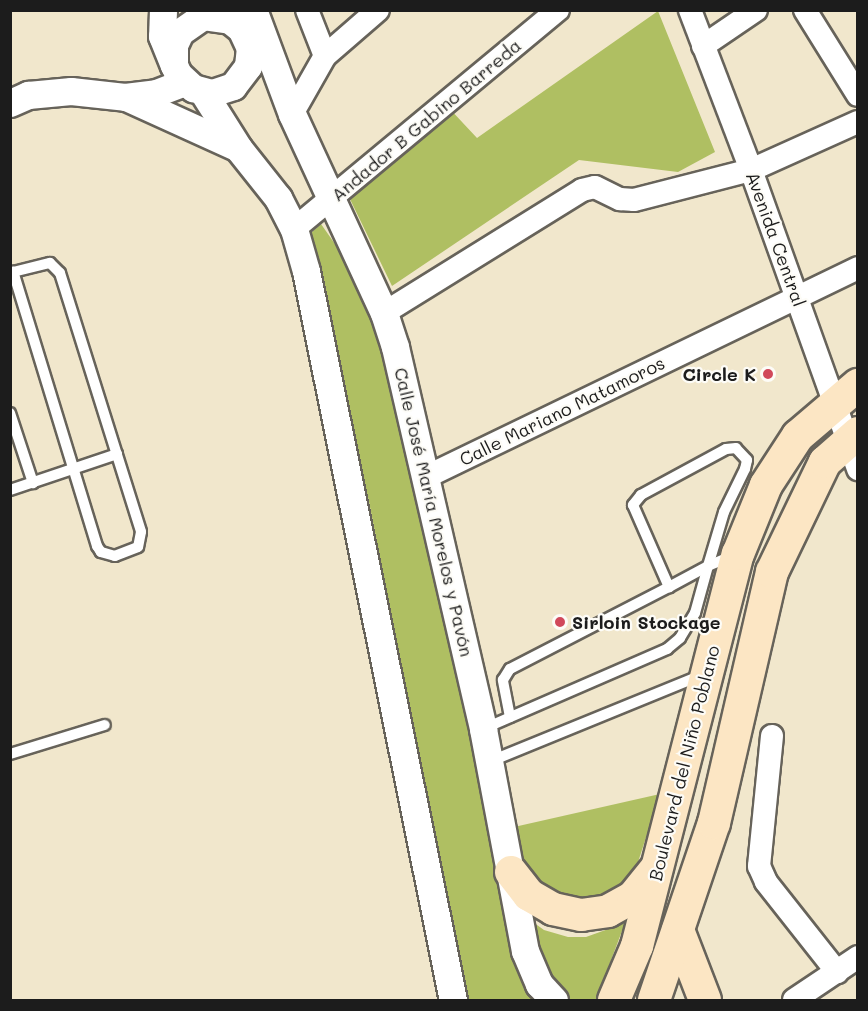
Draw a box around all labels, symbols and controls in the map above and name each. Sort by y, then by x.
street label: Andador B Gabino Barreda [327,34,525,206]
street label: Avenida Central [742,169,810,309]
street label: Calle Mariano Matamoros [456,352,668,470]
place label: Circle K [683,363,756,385]
street label: Calle José María Morelos y Pavón [390,365,478,659]
marker: Circle K [761,367,775,381]
place label: Sirloin Stockage [572,611,721,633]
marker: Sirloin Stockage [553,615,567,629]
street label: Boulevard del Niño Poblano [644,643,724,883]

